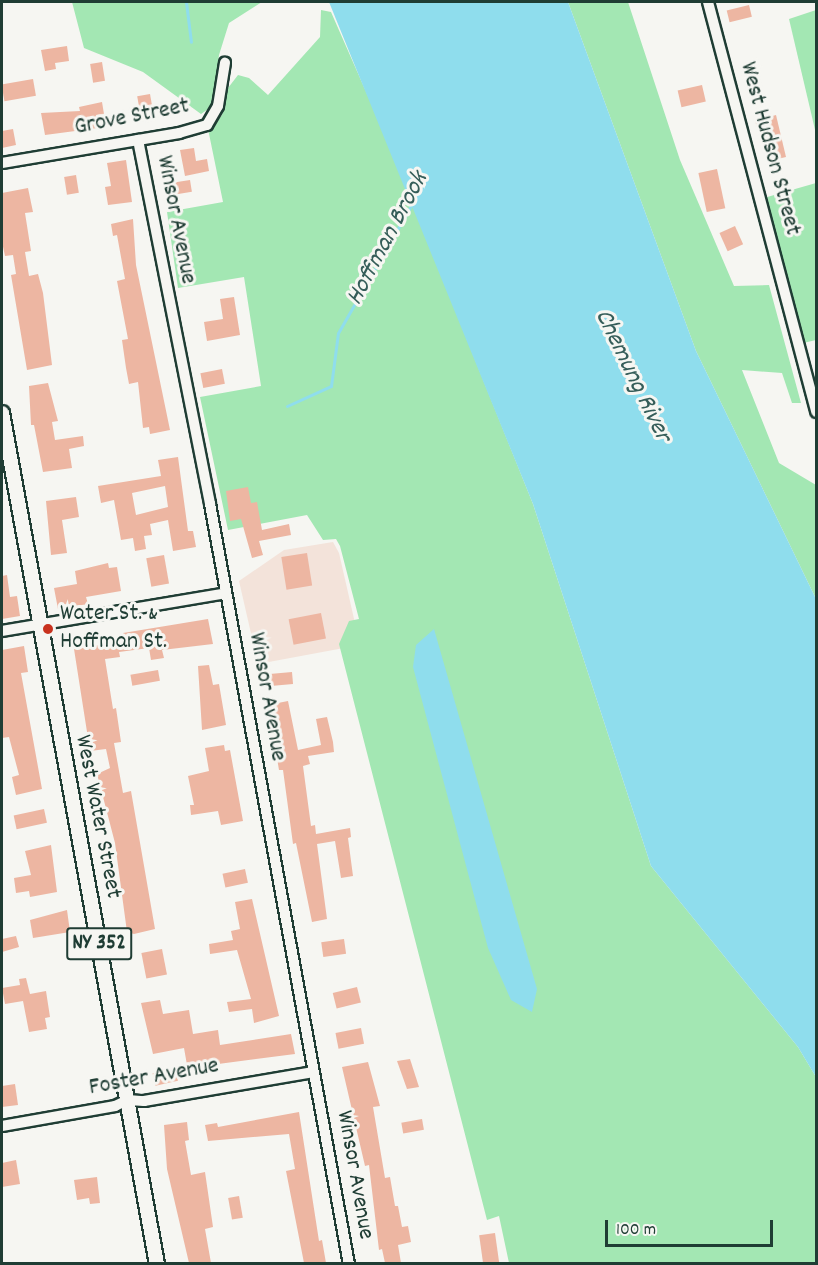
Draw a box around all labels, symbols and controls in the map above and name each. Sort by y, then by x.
street label: West Hudson Street [732,59,806,239]
street label: Grove Street [72,93,192,143]
street label: Winsor Avenue [148,153,202,287]
water label: Hoffman Brook [340,167,436,311]
water label: Chemung River [586,304,678,448]
place label: Water St. & Hoffman St. [60,601,167,657]
marker: Water St. & Hoffman St. [41,622,55,636]
street label: Winsor Avenue [241,630,291,764]
street label: West Water Street [67,733,127,901]
road number: NY 352 [66,925,132,963]
street label: Foster Avenue [87,1052,221,1104]
street label: Winsor Avenue [329,1108,379,1242]
scale bar [608,1208,776,1246]
text: 100 m [616,1218,656,1243]

